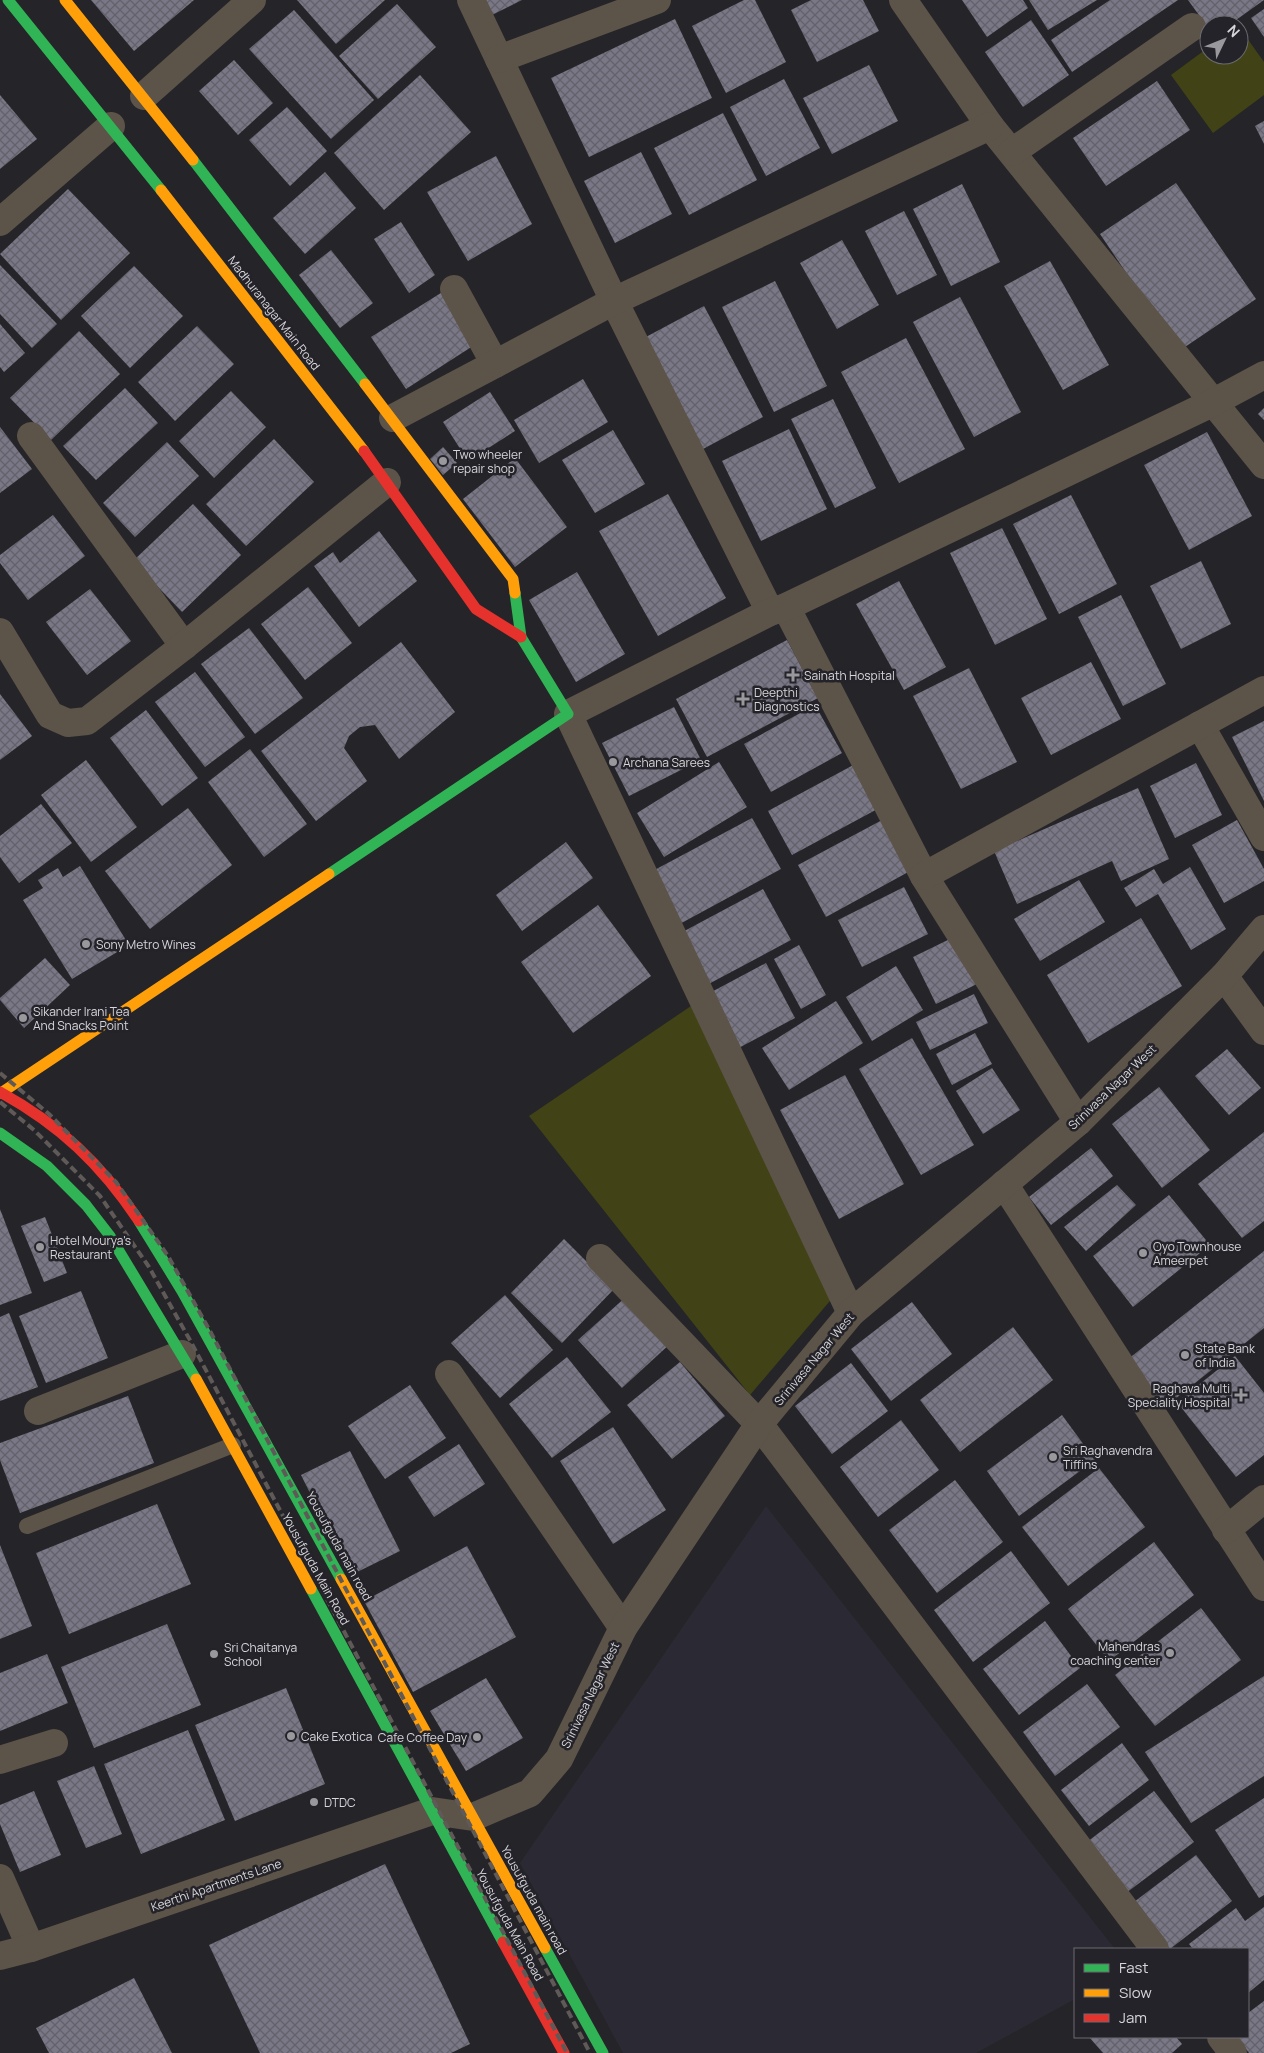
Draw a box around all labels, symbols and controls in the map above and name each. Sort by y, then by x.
north arrow [1199,15,1249,65]
text: N [1223,21,1244,41]
street label: Madhuranagar Main Road [224,252,324,374]
place label: Two wheeler repair shop [453,446,523,477]
marker: Two wheeler repair shop [437,455,449,467]
place label: Sainath Hospital [804,667,895,684]
marker: Sainath Hospital [786,668,800,682]
place label: Deepthi Diagnostics [754,684,820,715]
marker: Deepthi Diagnostics [736,692,750,706]
place label: Archana Sarees [623,754,710,771]
marker: Archana Sarees [607,756,619,768]
place label: Sony Metro Wines [96,936,196,953]
marker: Sony Metro Wines [80,938,92,950]
place label: Sikander Irani Tea And Snacks Point [33,1003,129,1034]
marker: Sikander Irani Tea And Snacks Point [17,1012,29,1024]
street label: Srinivasa Nagar West [1064,1040,1160,1133]
place label: Hotel Mourya's Restaurant [50,1232,131,1263]
place label: Oyo Townhouse Ameerpet [1153,1238,1241,1269]
marker: Hotel Mourya's Restaurant [34,1241,46,1253]
marker: Oyo Townhouse Ameerpet [1137,1247,1149,1259]
street label: Srinivasa Nagar West [770,1309,858,1409]
place label: State Bank of India [1195,1340,1256,1371]
marker: State Bank of India [1179,1349,1191,1361]
place label: Raghava Multi Speciality Hospital [1128,1380,1230,1411]
marker: Raghava Multi Speciality Hospital [1234,1388,1248,1402]
place label: Sri Raghavendra Tiffins [1063,1442,1152,1473]
marker: Sri Raghavendra Tiffins [1047,1451,1059,1463]
street label: Yousufguda main road [302,1488,376,1604]
street label: Yousufguda Main Road [278,1510,354,1628]
place label: Mahendras coaching center [1070,1638,1161,1669]
place label: Sri Chaitanya School [224,1639,297,1670]
street label: Srinivasa Nagar West [557,1639,623,1751]
marker: Mahendras coaching center [1164,1647,1176,1659]
marker: Sri Chaitanya School [208,1648,220,1660]
place label: Cake Exotica [301,1728,372,1745]
place label: Cafe Coffee Day [378,1729,468,1746]
marker: Cake Exotica [285,1730,297,1742]
marker: Cafe Coffee Day [471,1731,483,1743]
place label: DTDC [324,1794,356,1811]
marker: DTDC [308,1796,320,1808]
street label: Yousufguda main road [497,1842,571,1958]
street label: Keerthi Apartments Lane [148,1855,284,1915]
street label: Yousufguda Main Road [472,1866,548,1984]
legend [1074,1948,1249,2038]
text: Fast [1119,1957,1148,1978]
text: Slow [1119,1982,1152,2003]
text: Jam [1119,2007,1147,2028]

